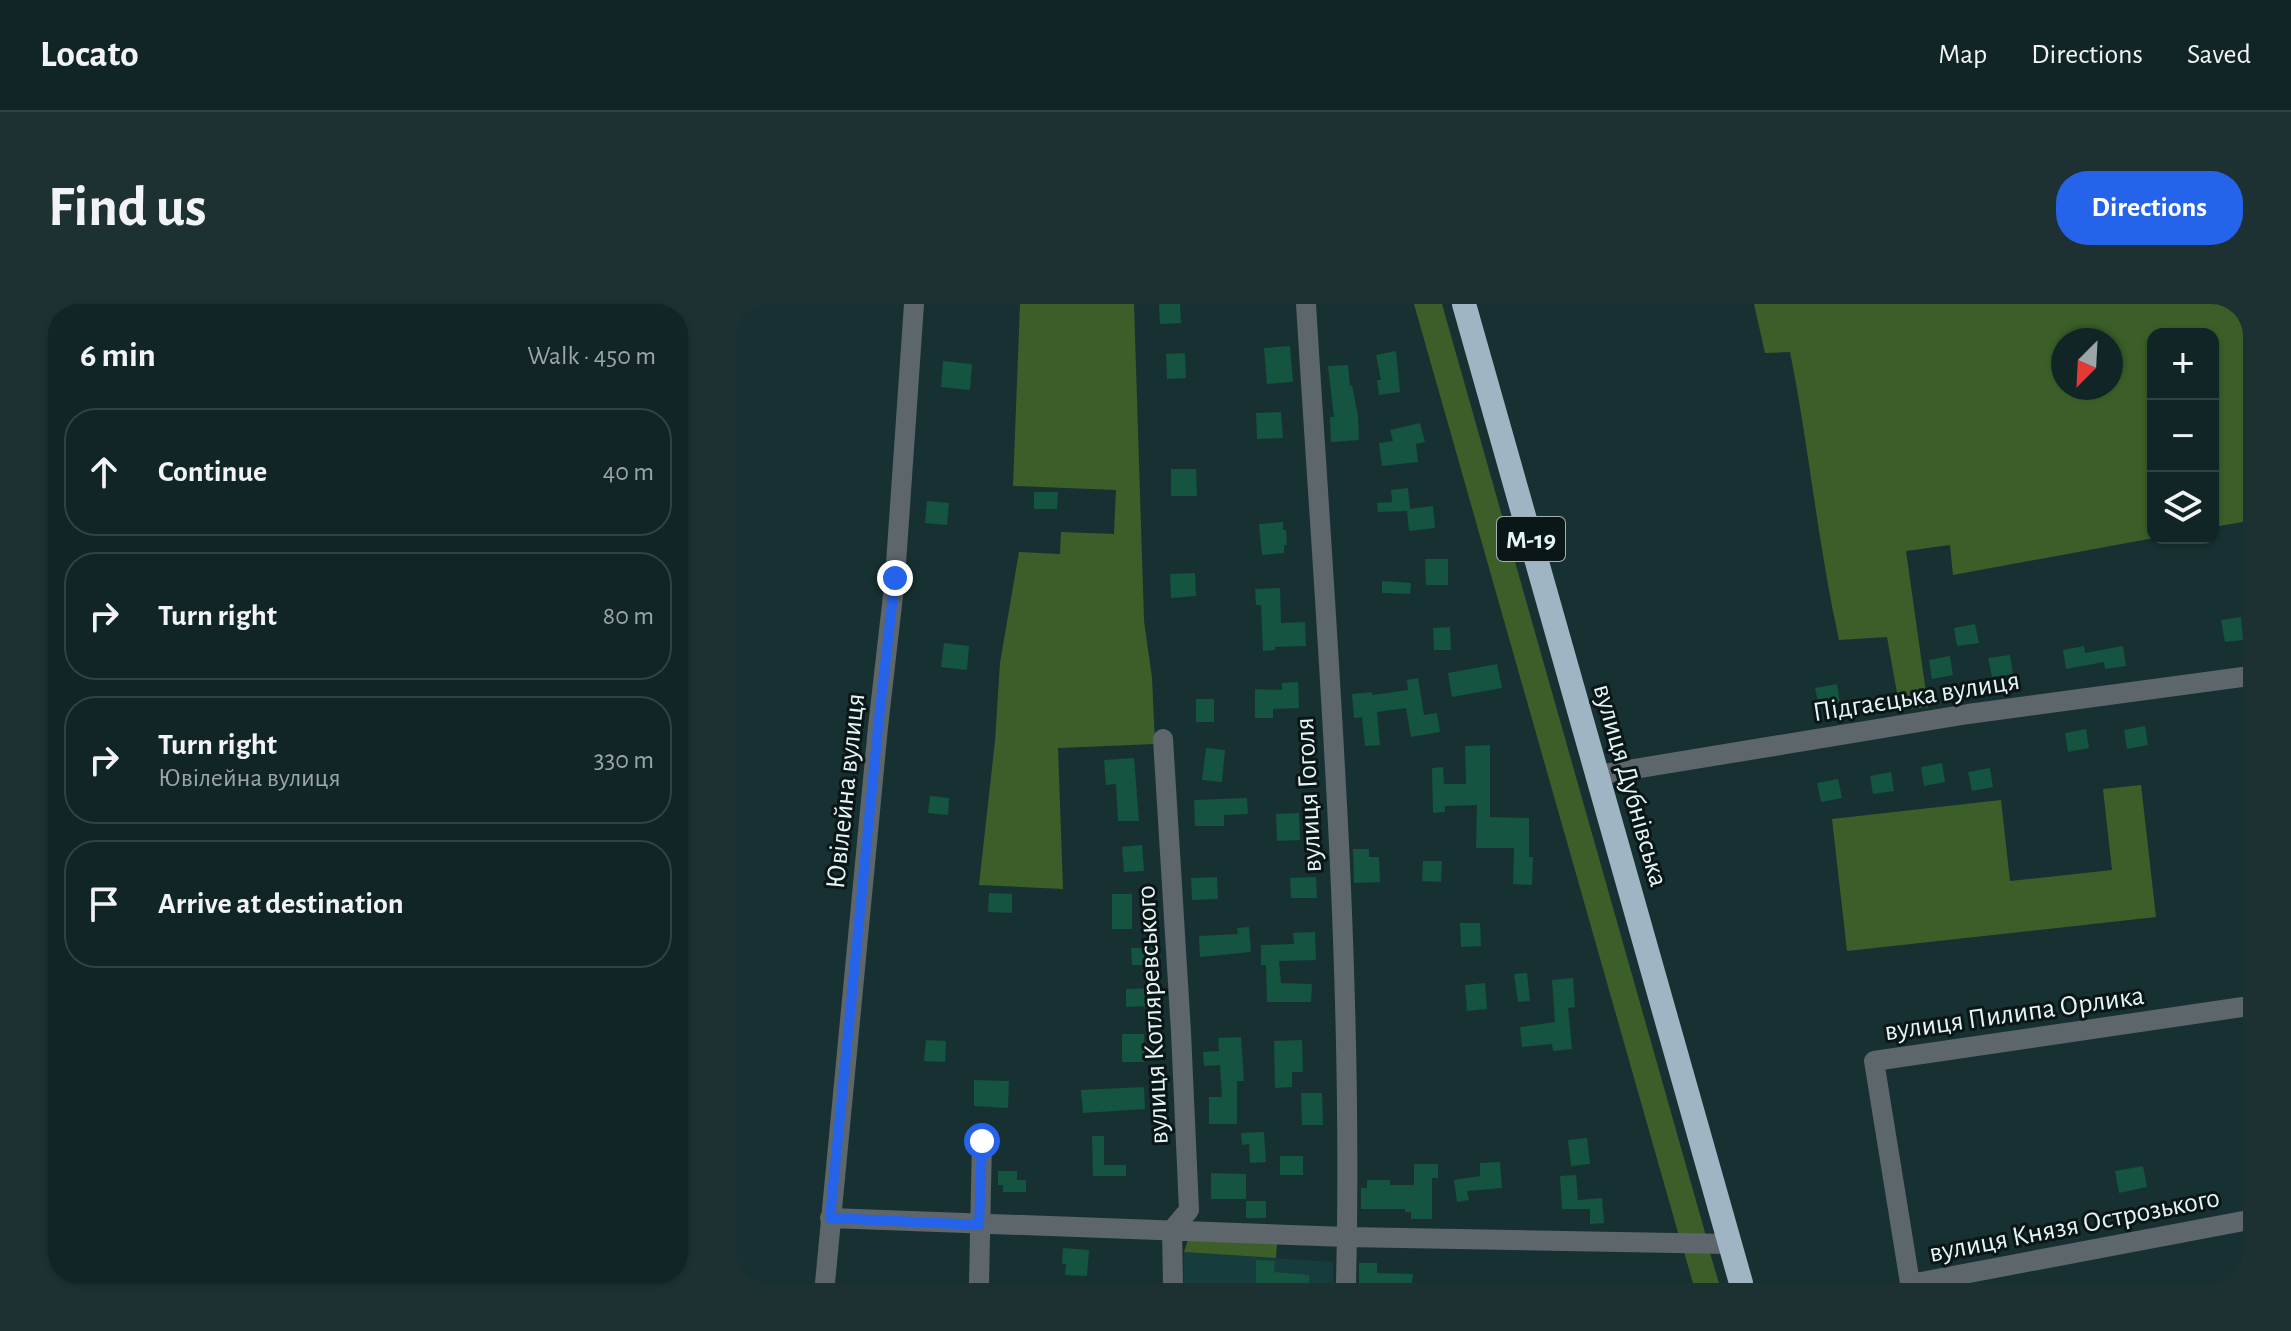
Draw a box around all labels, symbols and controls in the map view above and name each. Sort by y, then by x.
text: Locato [40,36,139,74]
text: Map [1938,41,1987,69]
text: Directions [2031,41,2143,69]
text: Saved [2187,41,2251,69]
button: Directions [2056,171,2243,245]
text: Find us [48,180,206,236]
north arrow [2051,328,2123,400]
map controls [2147,328,2219,544]
button: + [2147,328,2219,400]
text: 6 min [80,339,156,373]
text: Walk · 450 m [527,343,656,369]
button: − [2147,400,2219,472]
icon: ahead [82,450,126,494]
text: Continue [158,457,267,487]
text: 40 m [603,459,654,485]
button: layers [2147,472,2219,544]
road number: М-19 [1497,517,1565,561]
route end [877,560,913,596]
icon: right [82,594,126,638]
text: Turn right [158,601,277,631]
text: 80 m [603,603,654,629]
street label: Підгаєцька вулиця [1811,667,2022,727]
street label: вулиця Дубнівська [1588,681,1672,890]
street label: Ювілейна вулиця [822,692,870,890]
street label: вулиця Гоголя [1291,717,1327,873]
text: Turn right [158,730,277,760]
icon: right [82,738,126,782]
text: 330 m [594,747,654,773]
text: Ювілейна вулиця [158,765,341,791]
icon: arrive [82,882,126,926]
street label: вулиця Котляревського [1132,885,1174,1145]
text: Arrive at destination [158,889,404,919]
street label: вулиця Пилипа Орлика [1883,982,2146,1046]
route start [964,1123,1000,1159]
street label: вулиця Князя Острозького [1927,1184,2222,1268]

